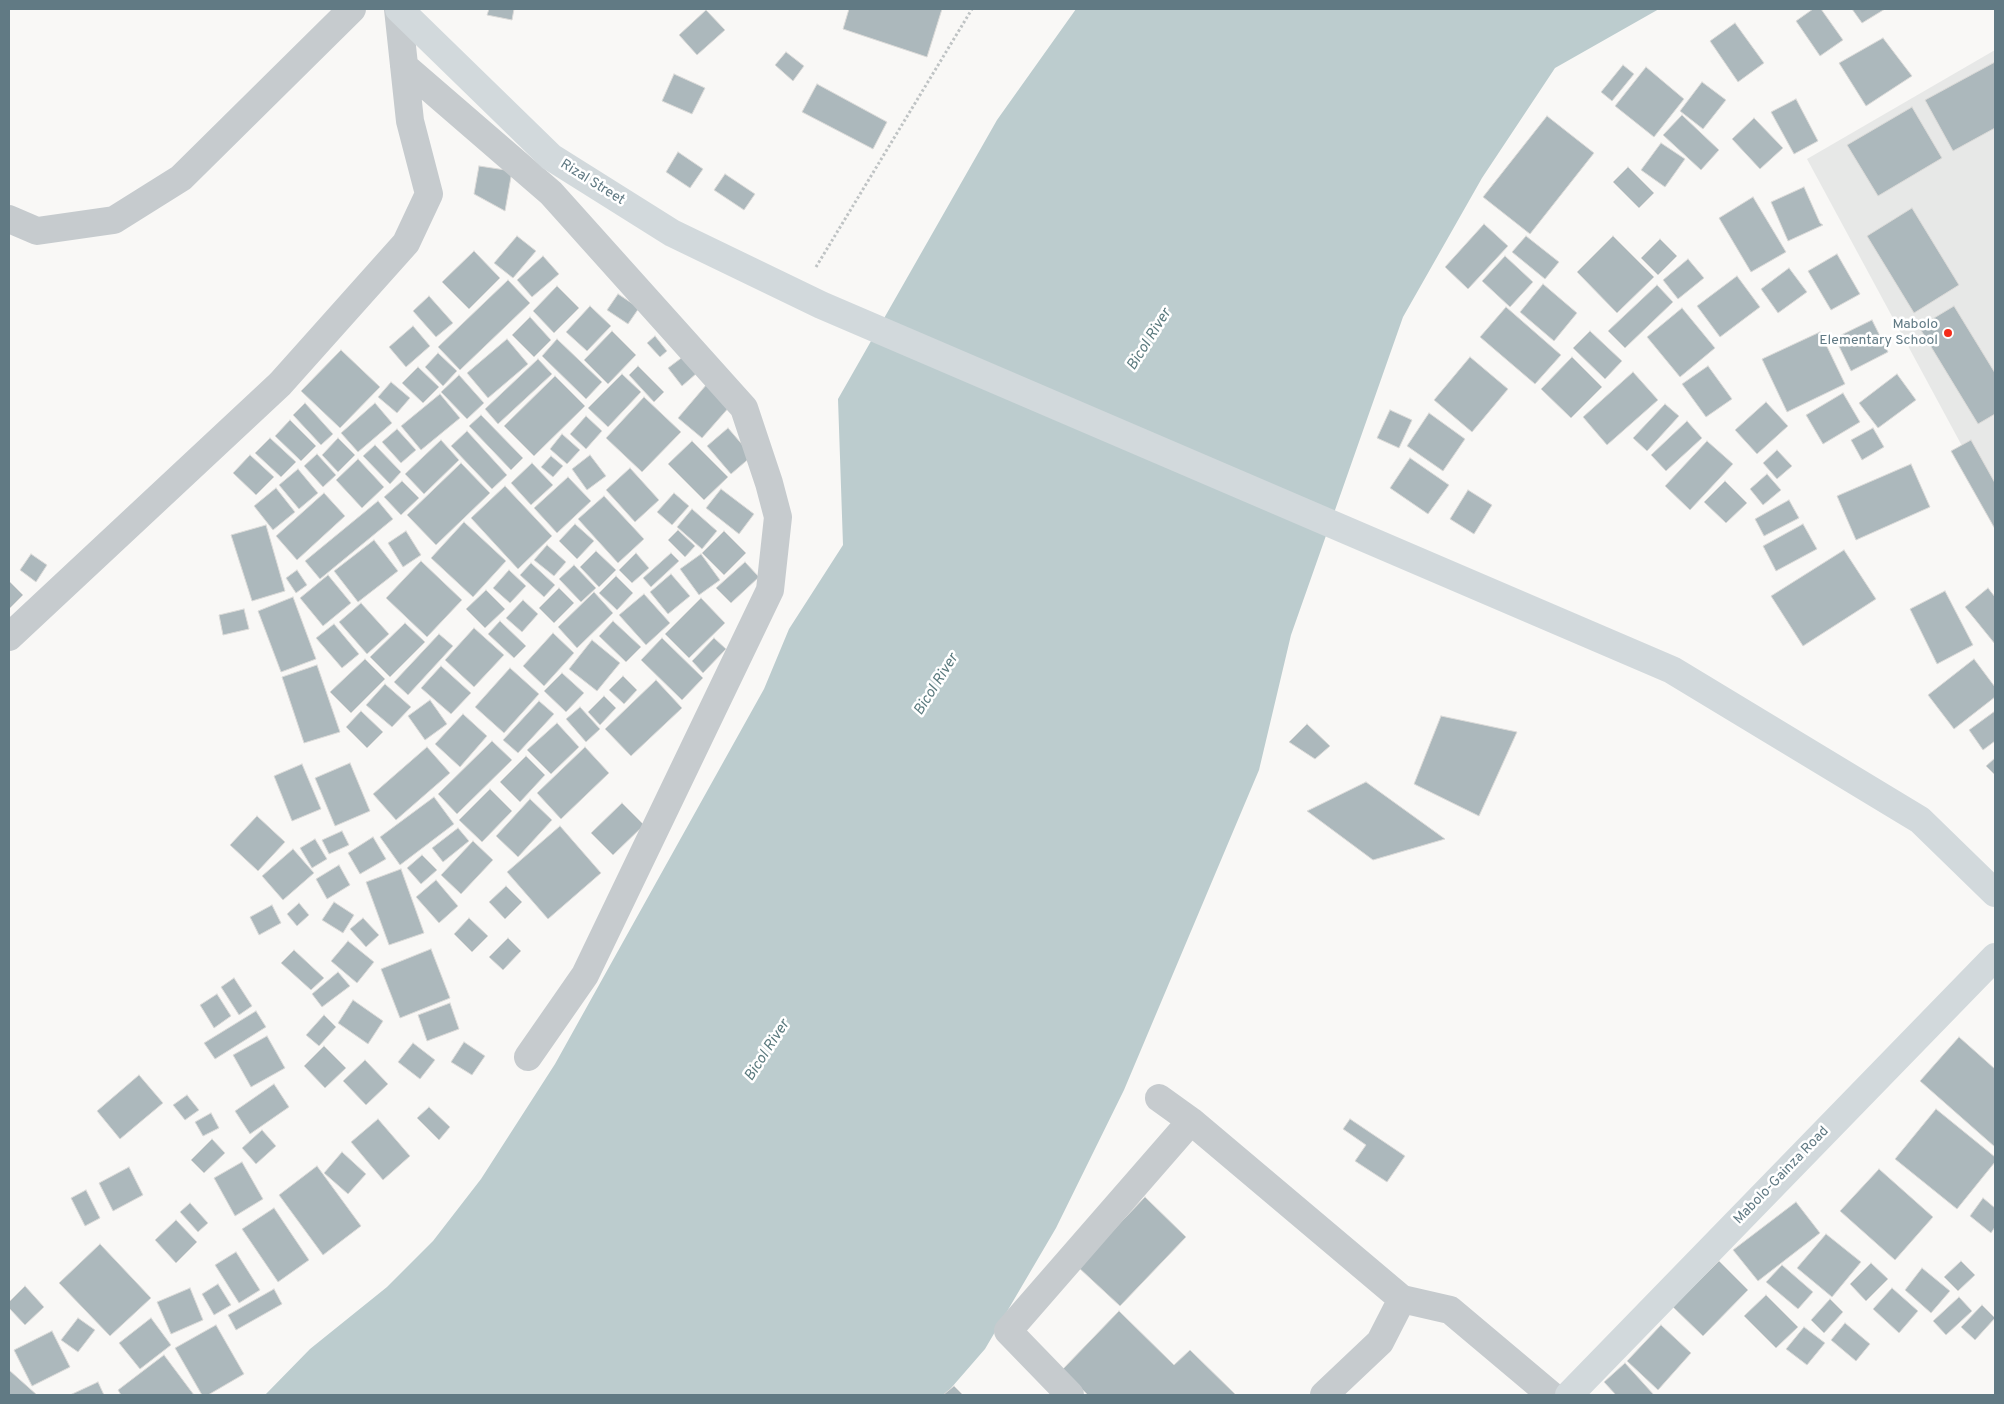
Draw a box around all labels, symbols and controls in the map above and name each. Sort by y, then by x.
street label: Rizal Street [557,157,627,209]
water label: Bicol River [1124,306,1176,374]
place label: Mabolo Elementary School [1819,317,1938,350]
marker: Mabolo Elementary School [1942,327,1954,339]
water label: Bicol River [911,651,963,719]
water label: Bicol River [742,1017,794,1085]
street label: Mabolo-Gainza Road [1731,1123,1833,1229]

